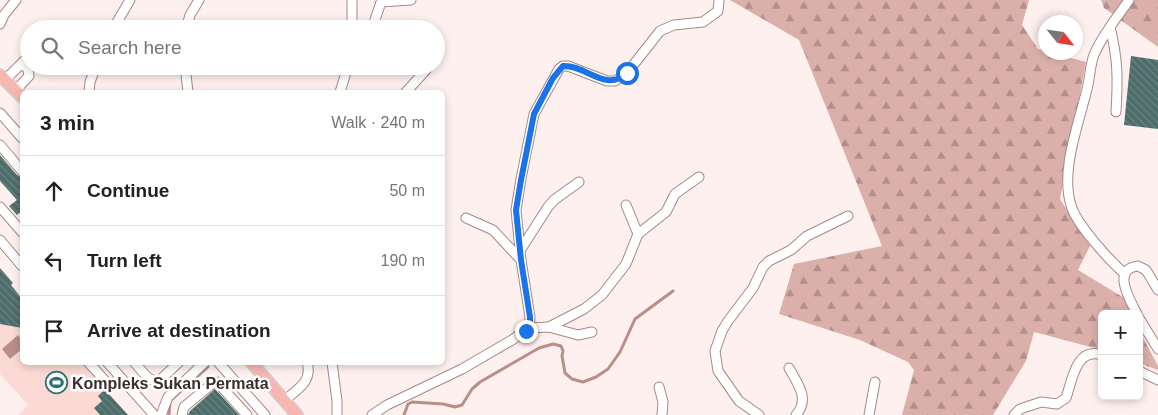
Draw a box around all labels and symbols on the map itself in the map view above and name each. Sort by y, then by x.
north arrow [1038,15,1083,60]
route start [616,62,639,85]
route end [515,320,538,343]
sports icon: Kompleks Sukan Permata [44,371,68,395]
place label: Kompleks Sukan Permata [72,375,269,392]

